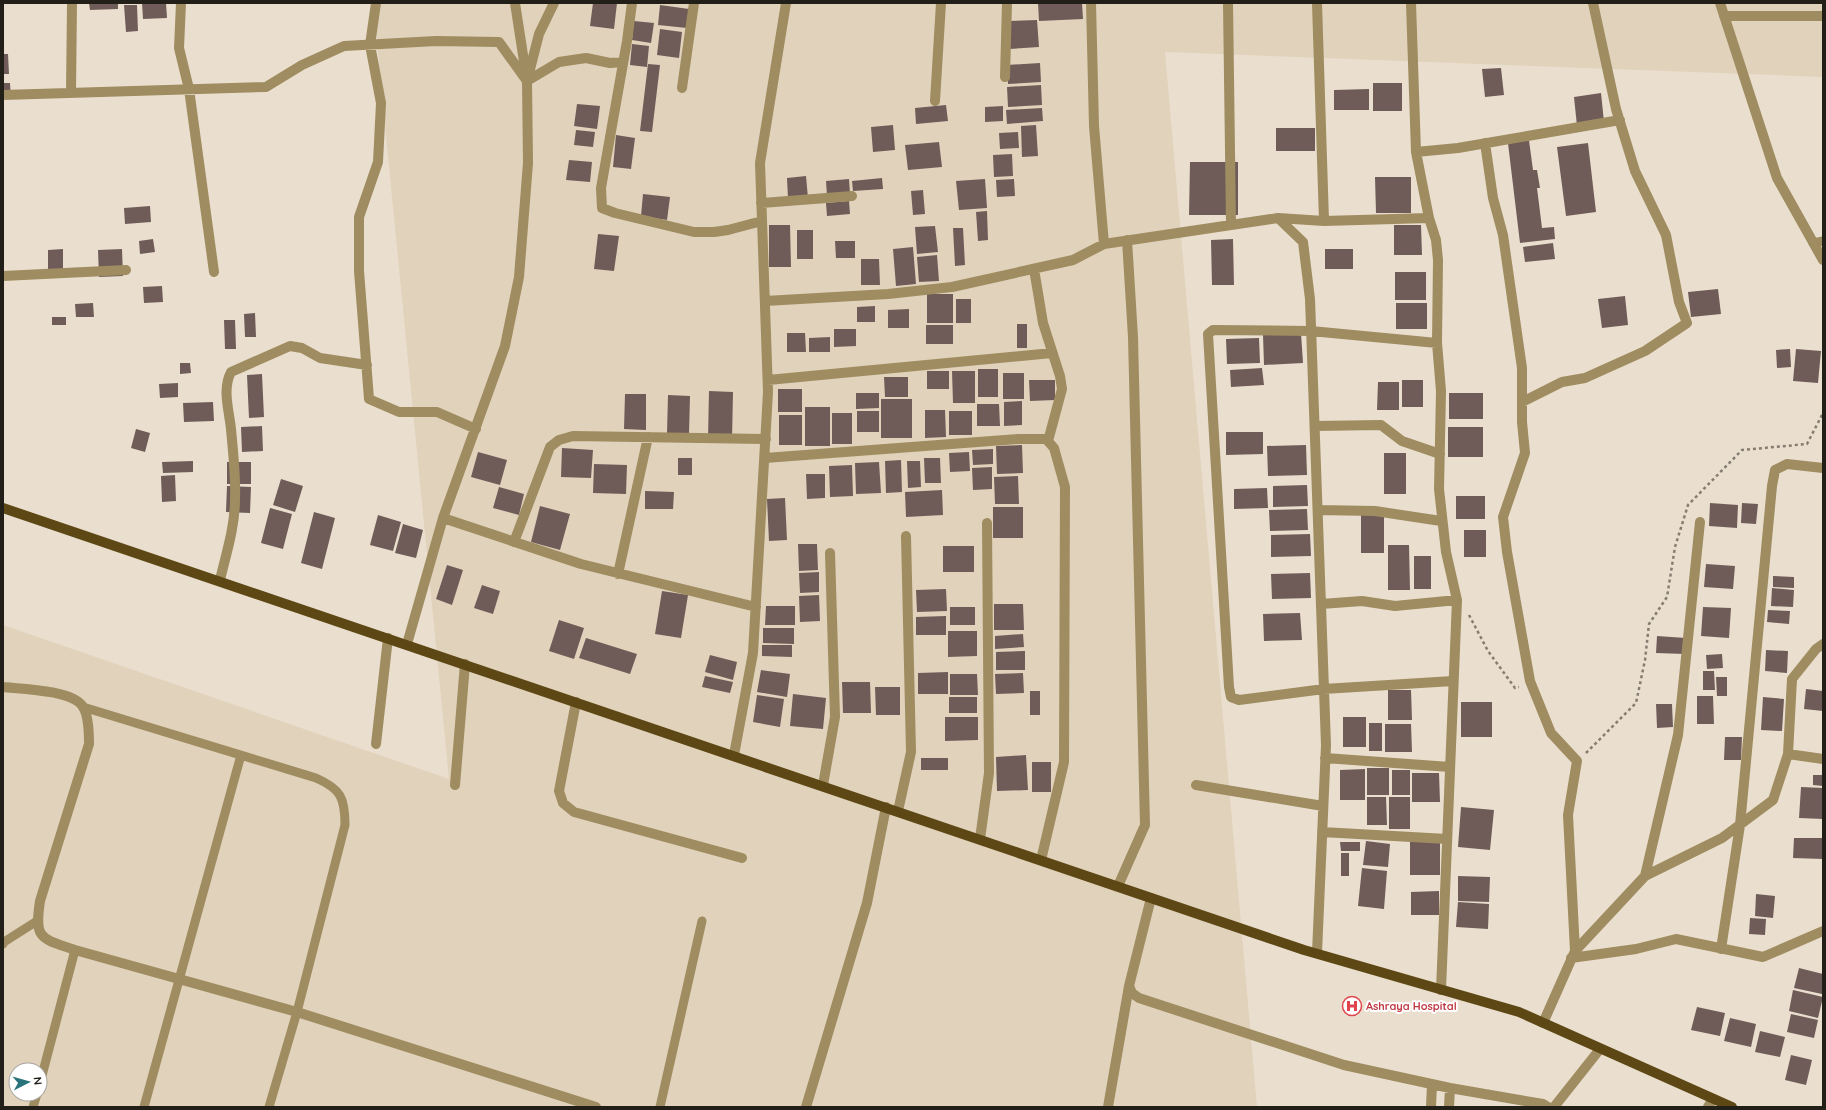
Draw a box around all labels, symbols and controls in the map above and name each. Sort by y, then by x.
hospital icon: Ashraya Hospital [1341,995,1363,1017]
place label: Ashraya Hospital [1366,999,1457,1013]
north arrow [8,1062,48,1102]
text: N [31,1076,45,1086]

